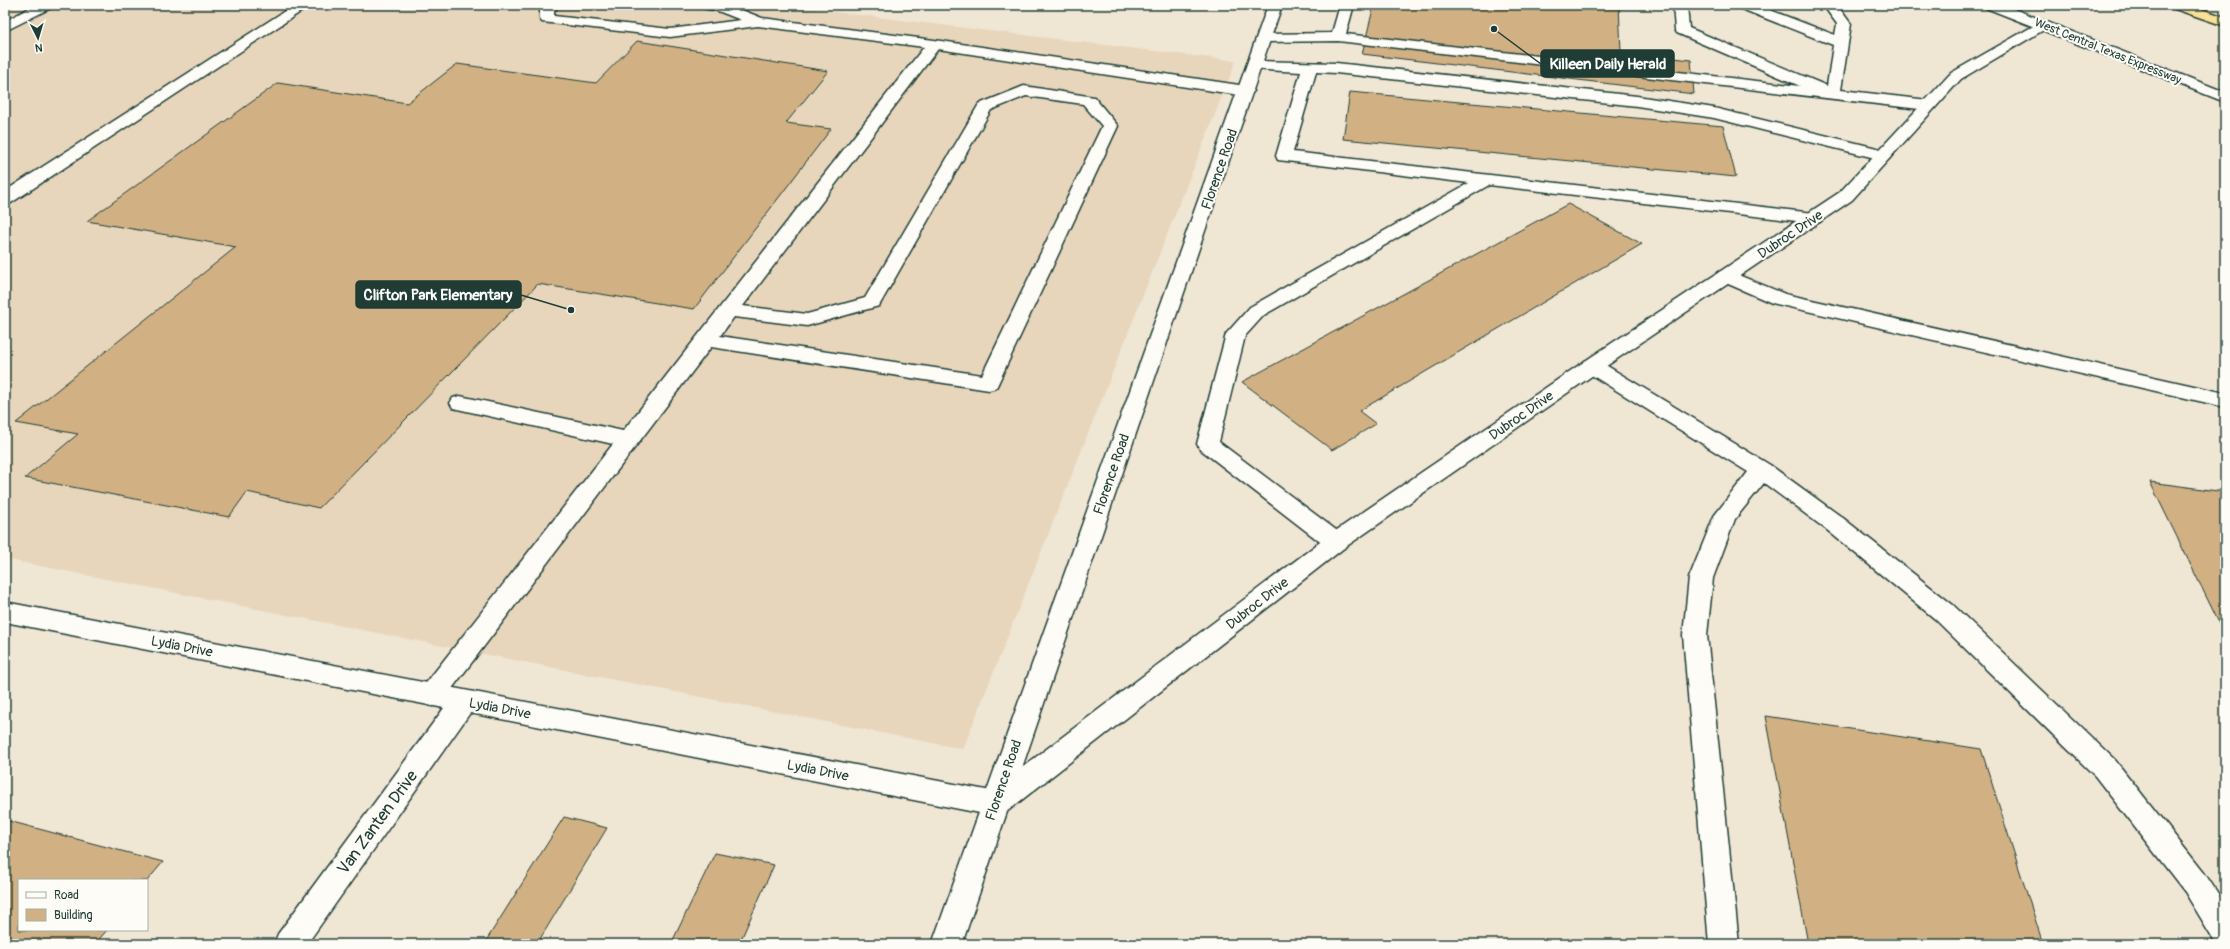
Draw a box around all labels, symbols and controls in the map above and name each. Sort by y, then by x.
street label: West Central Texas Expressway [2032,15,2183,88]
north arrow [18,18,58,58]
text: N [34,41,43,54]
callout: Killeen Daily Herald [1541,50,1674,77]
text: Killeen Daily Herald [1550,55,1666,74]
street label: Florence Road [1198,126,1241,212]
street label: Dubroc Drive [1755,206,1826,262]
callout: Clifton Park Elementary [356,281,521,308]
text: Clifton Park Elementary [364,286,513,305]
street label: Dubroc Drive [1486,387,1557,444]
street label: Florence Road [1090,431,1133,517]
street label: Dubroc Drive [1223,574,1292,633]
street label: Lydia Drive [150,632,214,661]
street label: Lydia Drive [468,694,532,723]
street label: Florence Road [982,737,1025,823]
street label: Lydia Drive [786,756,850,785]
street label: Van Zanten Drive [333,766,423,879]
legend [18,879,148,931]
text: Road [54,888,79,903]
text: Building [54,908,93,923]

